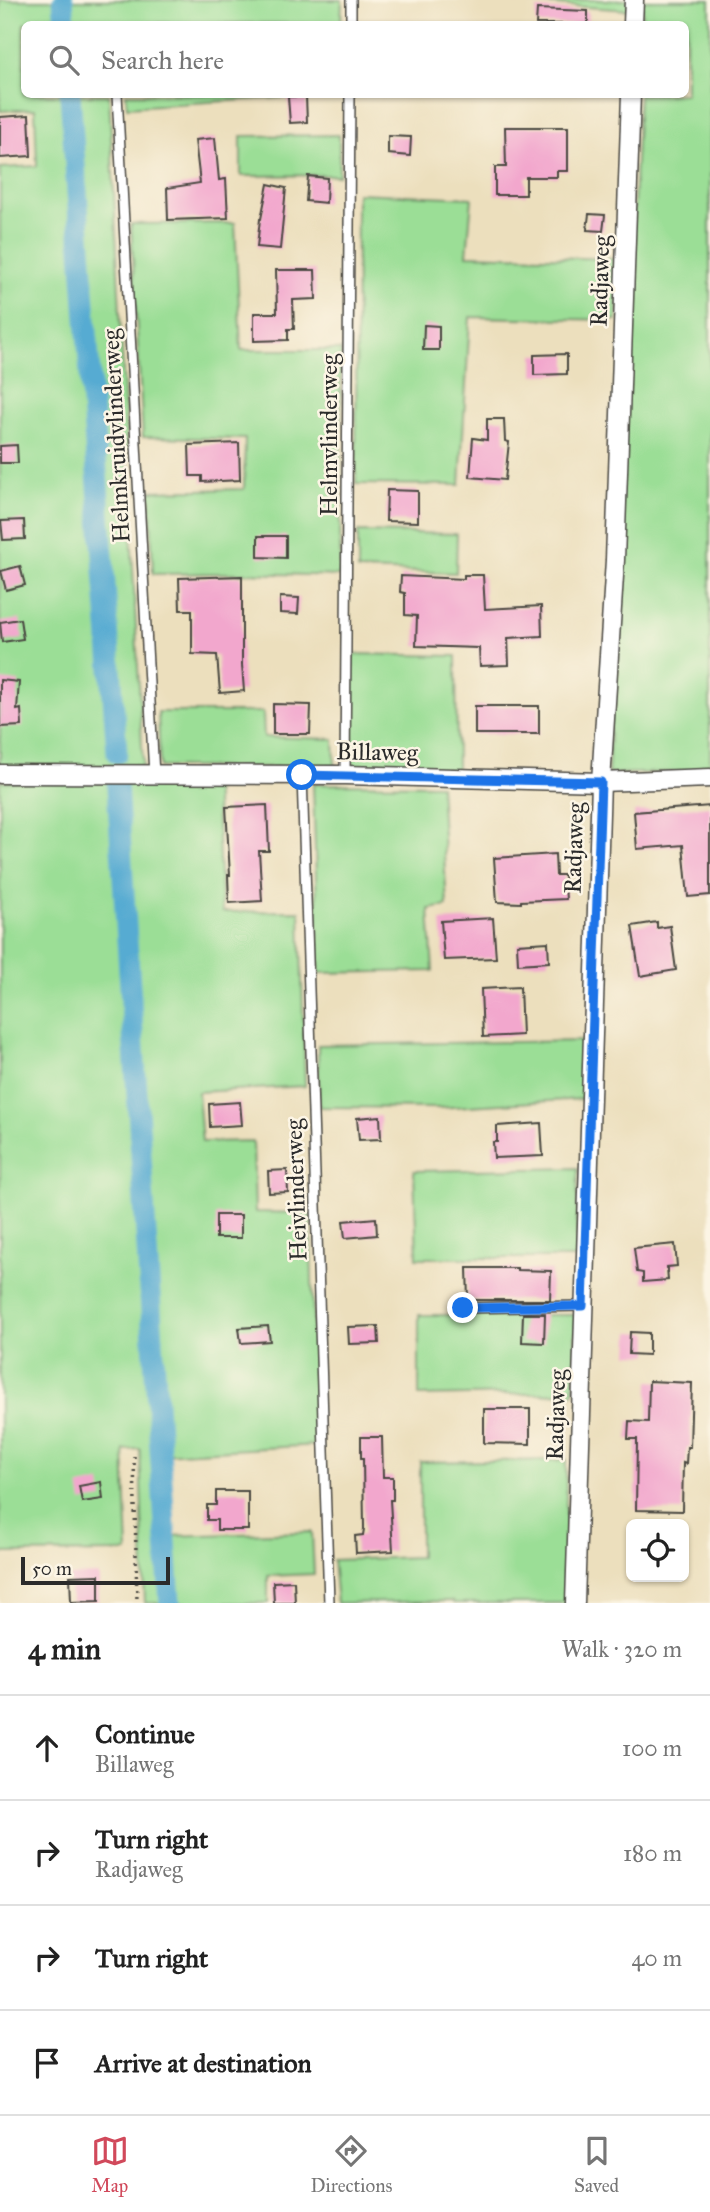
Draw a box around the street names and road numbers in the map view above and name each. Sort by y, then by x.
street label: Radjaweg [583,234,617,327]
street label: Helmkruidvlinderweg [95,327,137,544]
street label: Helmvlinderweg [314,353,344,516]
street label: Billaweg [336,736,419,768]
street label: Radjaweg [557,801,591,894]
street label: Heivlinderweg [278,1118,313,1262]
street label: Radjaweg [539,1368,573,1461]

